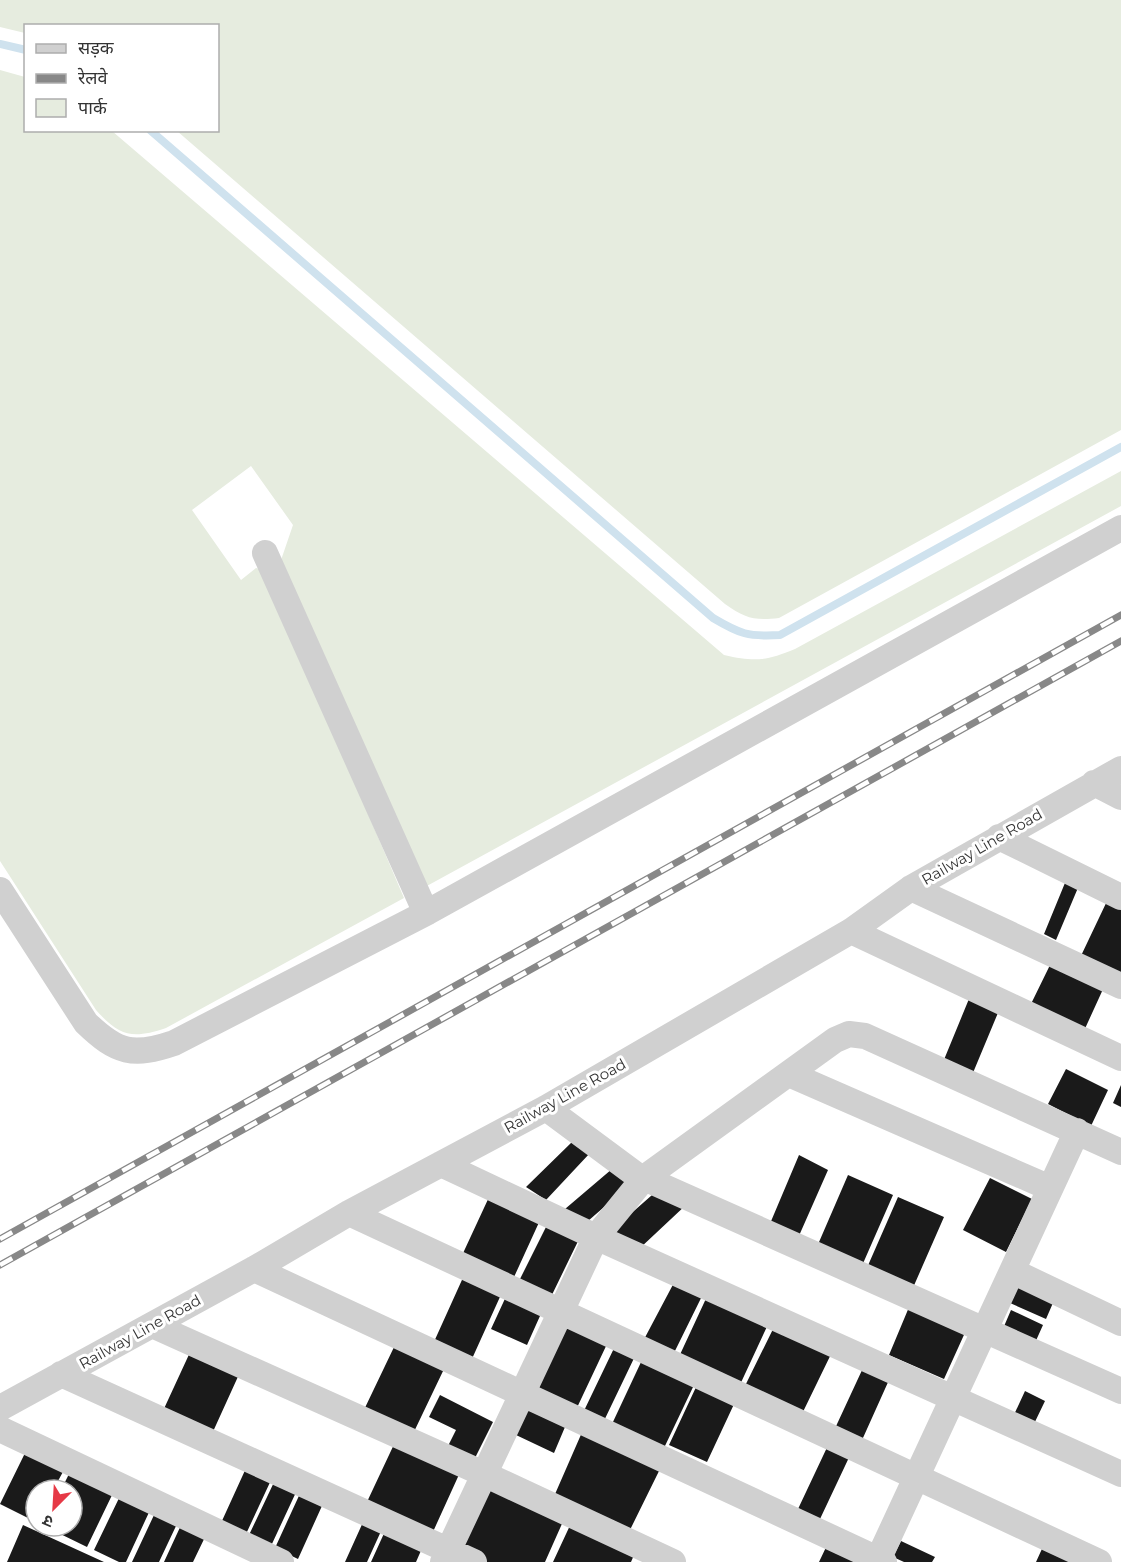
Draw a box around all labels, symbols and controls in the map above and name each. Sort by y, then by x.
legend [24,24,219,132]
text: सड़क [78,37,115,59]
text: रेलवे [77,67,109,89]
text: पार्क [78,97,108,119]
street label: Railway Line Road [918,804,1046,889]
street label: Railway Line Road [500,1054,629,1137]
street label: Railway Line Road [75,1290,204,1373]
north arrow [24,1478,84,1538]
text: उ [39,1510,56,1532]

